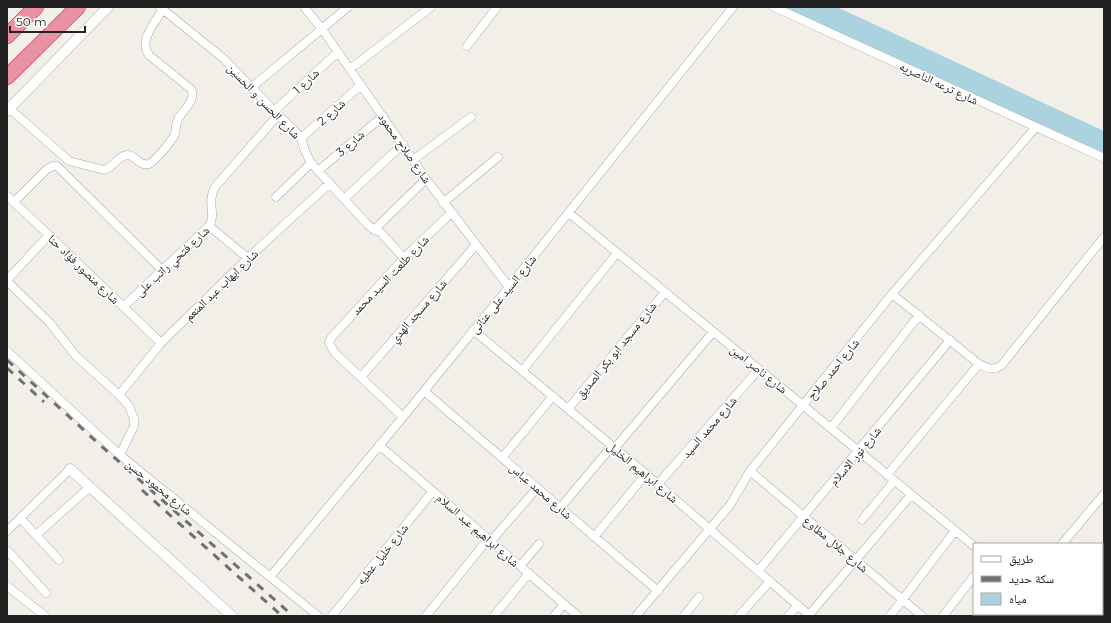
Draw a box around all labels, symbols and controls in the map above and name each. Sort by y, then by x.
scale bar [10,8,85,34]
text: 50 m [16,14,47,29]
street label: شارع ترعه الناصريه [897,58,981,109]
street label: شارع الحسن و الحسين [224,60,304,143]
street label: شارع 1 [290,65,323,98]
street label: شارع 2 [314,95,349,129]
street label: شارع صلاح محمود [374,110,435,187]
street label: شارع 3 [333,127,368,160]
street label: شارع فتحي راتب على [132,223,215,302]
street label: شارع منصور فؤاد حنا [44,231,123,308]
street label: شارع طلعت السيد محمد [348,232,433,319]
street label: شارع ايهاب عبد المنعم [181,246,262,325]
street label: شارع السيد على عنانى [467,252,540,337]
street label: شارع مسجد الهدي [386,276,452,348]
street label: شارع مسجد ابو بكر الصديق [572,299,660,402]
street label: شارع احمد صلاح [804,335,863,403]
street label: شارع ناصر امين [727,341,791,398]
street label: شارع محمد السيد [678,393,741,461]
street label: شارع نور الاسلام [826,423,885,489]
street label: شارع ابراهيم الخليل [604,438,681,507]
street label: شارع محمود حسن [122,456,195,519]
street label: شارع محمد عباس [506,460,575,523]
street label: شارع ابراهيم عبد السلام [433,490,522,571]
street label: شارع جلال مطاوع [800,513,872,576]
street label: شارع خليل عطيه [353,520,412,588]
legend [973,543,1103,615]
text: طريق [1009,551,1034,566]
text: سكة حديد [1009,571,1054,586]
text: مياه [1009,591,1027,606]

